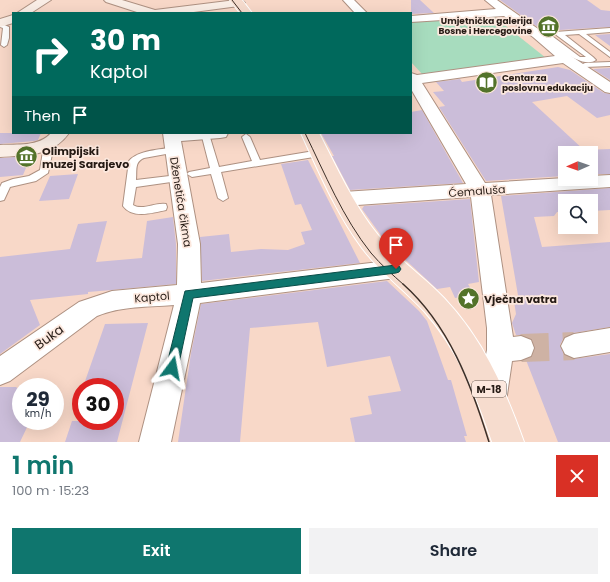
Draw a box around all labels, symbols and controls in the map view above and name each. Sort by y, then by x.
museum icon: Umjetnička galerija Bosne i Hercegovine [535,13,561,39]
place label: Umjetnička galerija Bosne i Hercegovine [439,15,532,37]
text: 30 m [90,21,161,60]
icon: right [24,28,76,80]
text: Kaptol [90,59,148,84]
library icon: Centar za poslovnu edukaciju [474,70,500,96]
place label: Centar za poslovnu edukaciju [502,72,593,94]
icon: arrive [69,104,91,126]
text: Then [24,105,61,126]
place label: Olimpijski muzej Sarajevo [42,143,129,172]
museum icon: Olimpijski muzej Sarajevo [14,144,40,170]
north arrow [558,146,598,186]
map controls [558,146,598,234]
street label: Dženetića čikma [166,156,196,248]
street label: Ćemaluša [448,181,506,201]
button: search [558,194,598,234]
pin [379,228,413,269]
icon: arrive [385,234,407,256]
place icon: Vječna vatra [455,286,481,312]
street label: Kaptol [134,287,170,307]
place label: Vječna vatra [484,291,557,307]
street label: Buka [31,320,67,354]
position arrow [151,347,193,389]
speed limit sign: 30 [72,378,124,430]
road number: M-18 [472,381,506,397]
text: 29 [26,385,50,413]
text: km/h [25,406,51,421]
text: 1 min [12,449,74,482]
button: close [556,455,598,497]
text: 100 m · 15:23 [12,481,89,500]
button: Exit [12,528,301,574]
button: Share [309,528,598,574]

